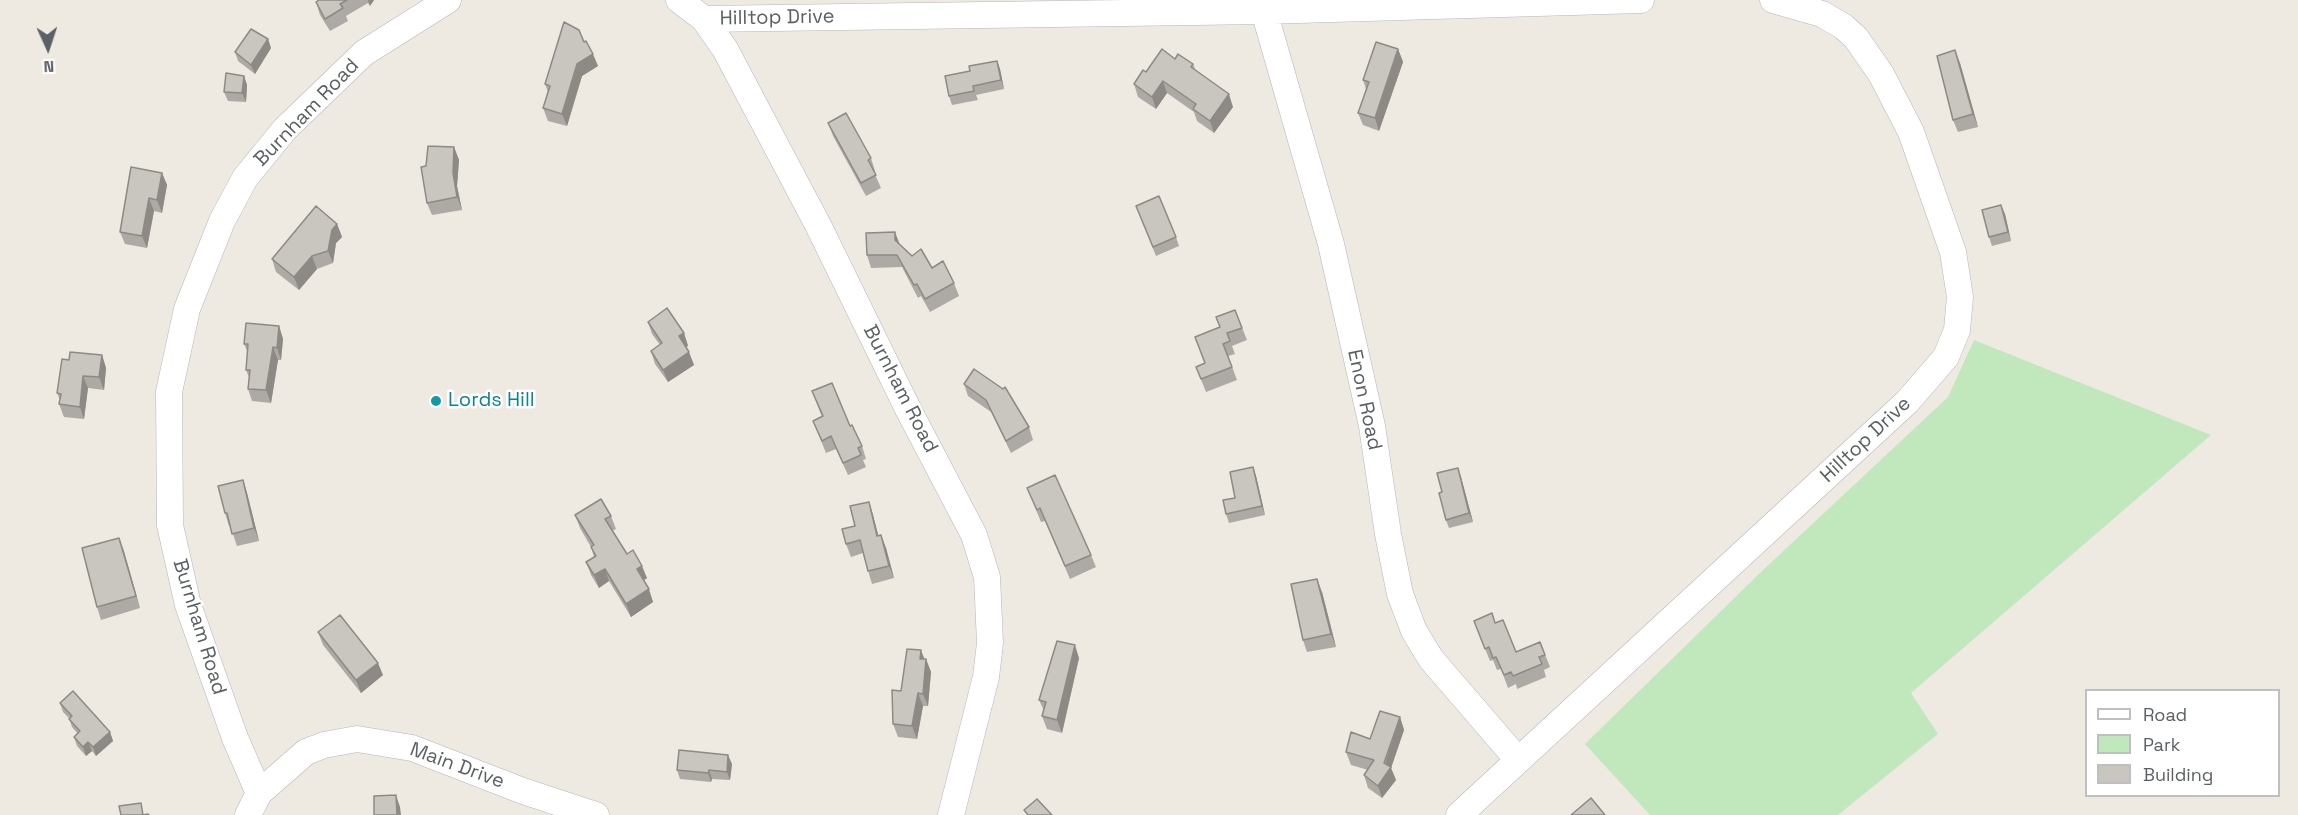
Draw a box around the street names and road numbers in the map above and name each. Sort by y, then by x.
street label: Hilltop Drive [719,5,835,31]
street label: Burnham Road [250,54,364,172]
street label: Burnham Road [857,321,943,457]
street label: Enon Road [1342,347,1386,453]
street label: Hilltop Drive [1816,392,1916,488]
street label: Burnham Road [167,556,231,698]
street label: Main Drive [406,738,508,794]

